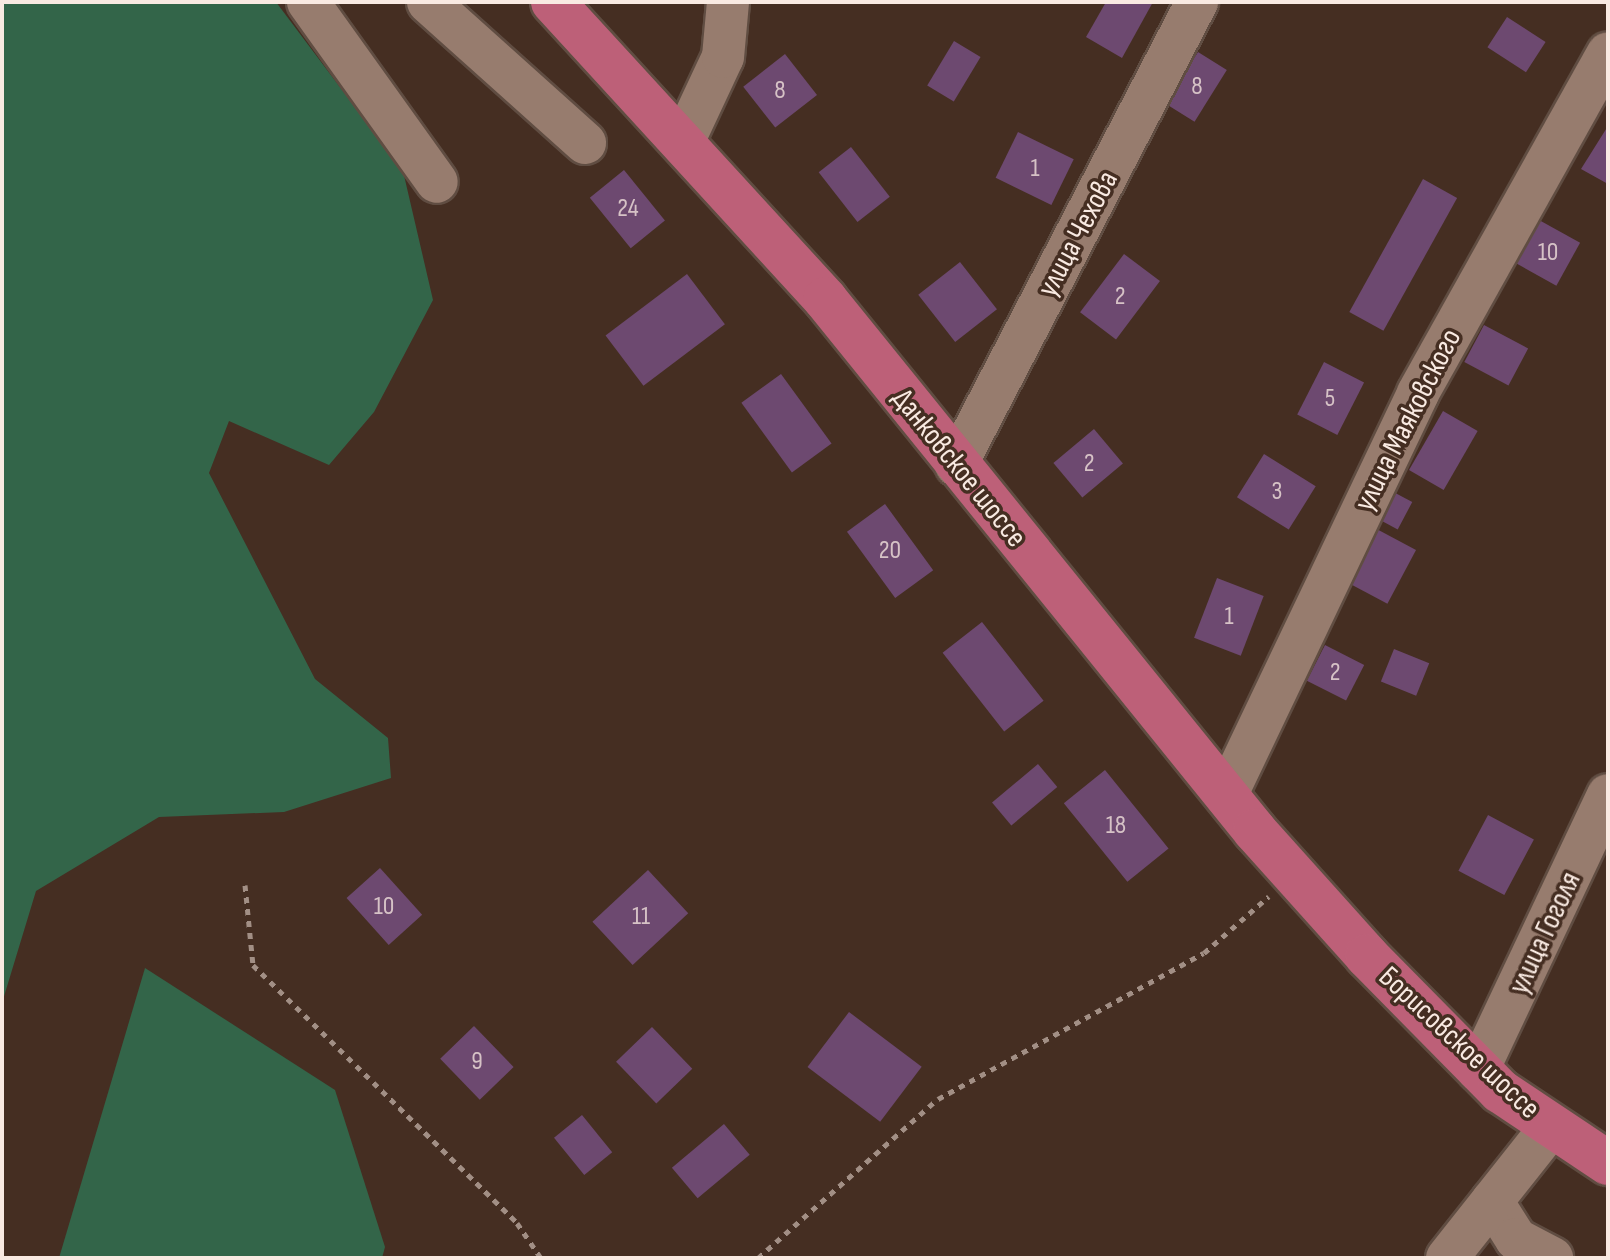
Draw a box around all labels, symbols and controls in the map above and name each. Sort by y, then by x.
house number: 8 [1191,71,1203,103]
house number: 8 [774,75,786,107]
house number: 1 [1030,153,1040,185]
street label: улица Чехова [1030,165,1126,303]
house number: 24 [617,193,639,225]
house number: 10 [1538,237,1558,269]
house number: 2 [1115,281,1125,313]
street label: улица Маяковского [1347,323,1469,517]
street label: Данковское шоссе [884,381,1034,555]
house number: 5 [1325,383,1335,415]
house number: 2 [1084,448,1094,480]
house number: 3 [1272,476,1282,508]
house number: 20 [879,535,901,567]
house number: 1 [1224,601,1234,633]
house number: 2 [1330,657,1340,689]
house number: 18 [1106,810,1126,842]
street label: улица Гоголя [1501,866,1589,1000]
house number: 10 [374,891,394,923]
house number: 11 [632,901,650,933]
street label: Борисовское шоссе [1371,959,1547,1127]
house number: 9 [471,1046,483,1078]

